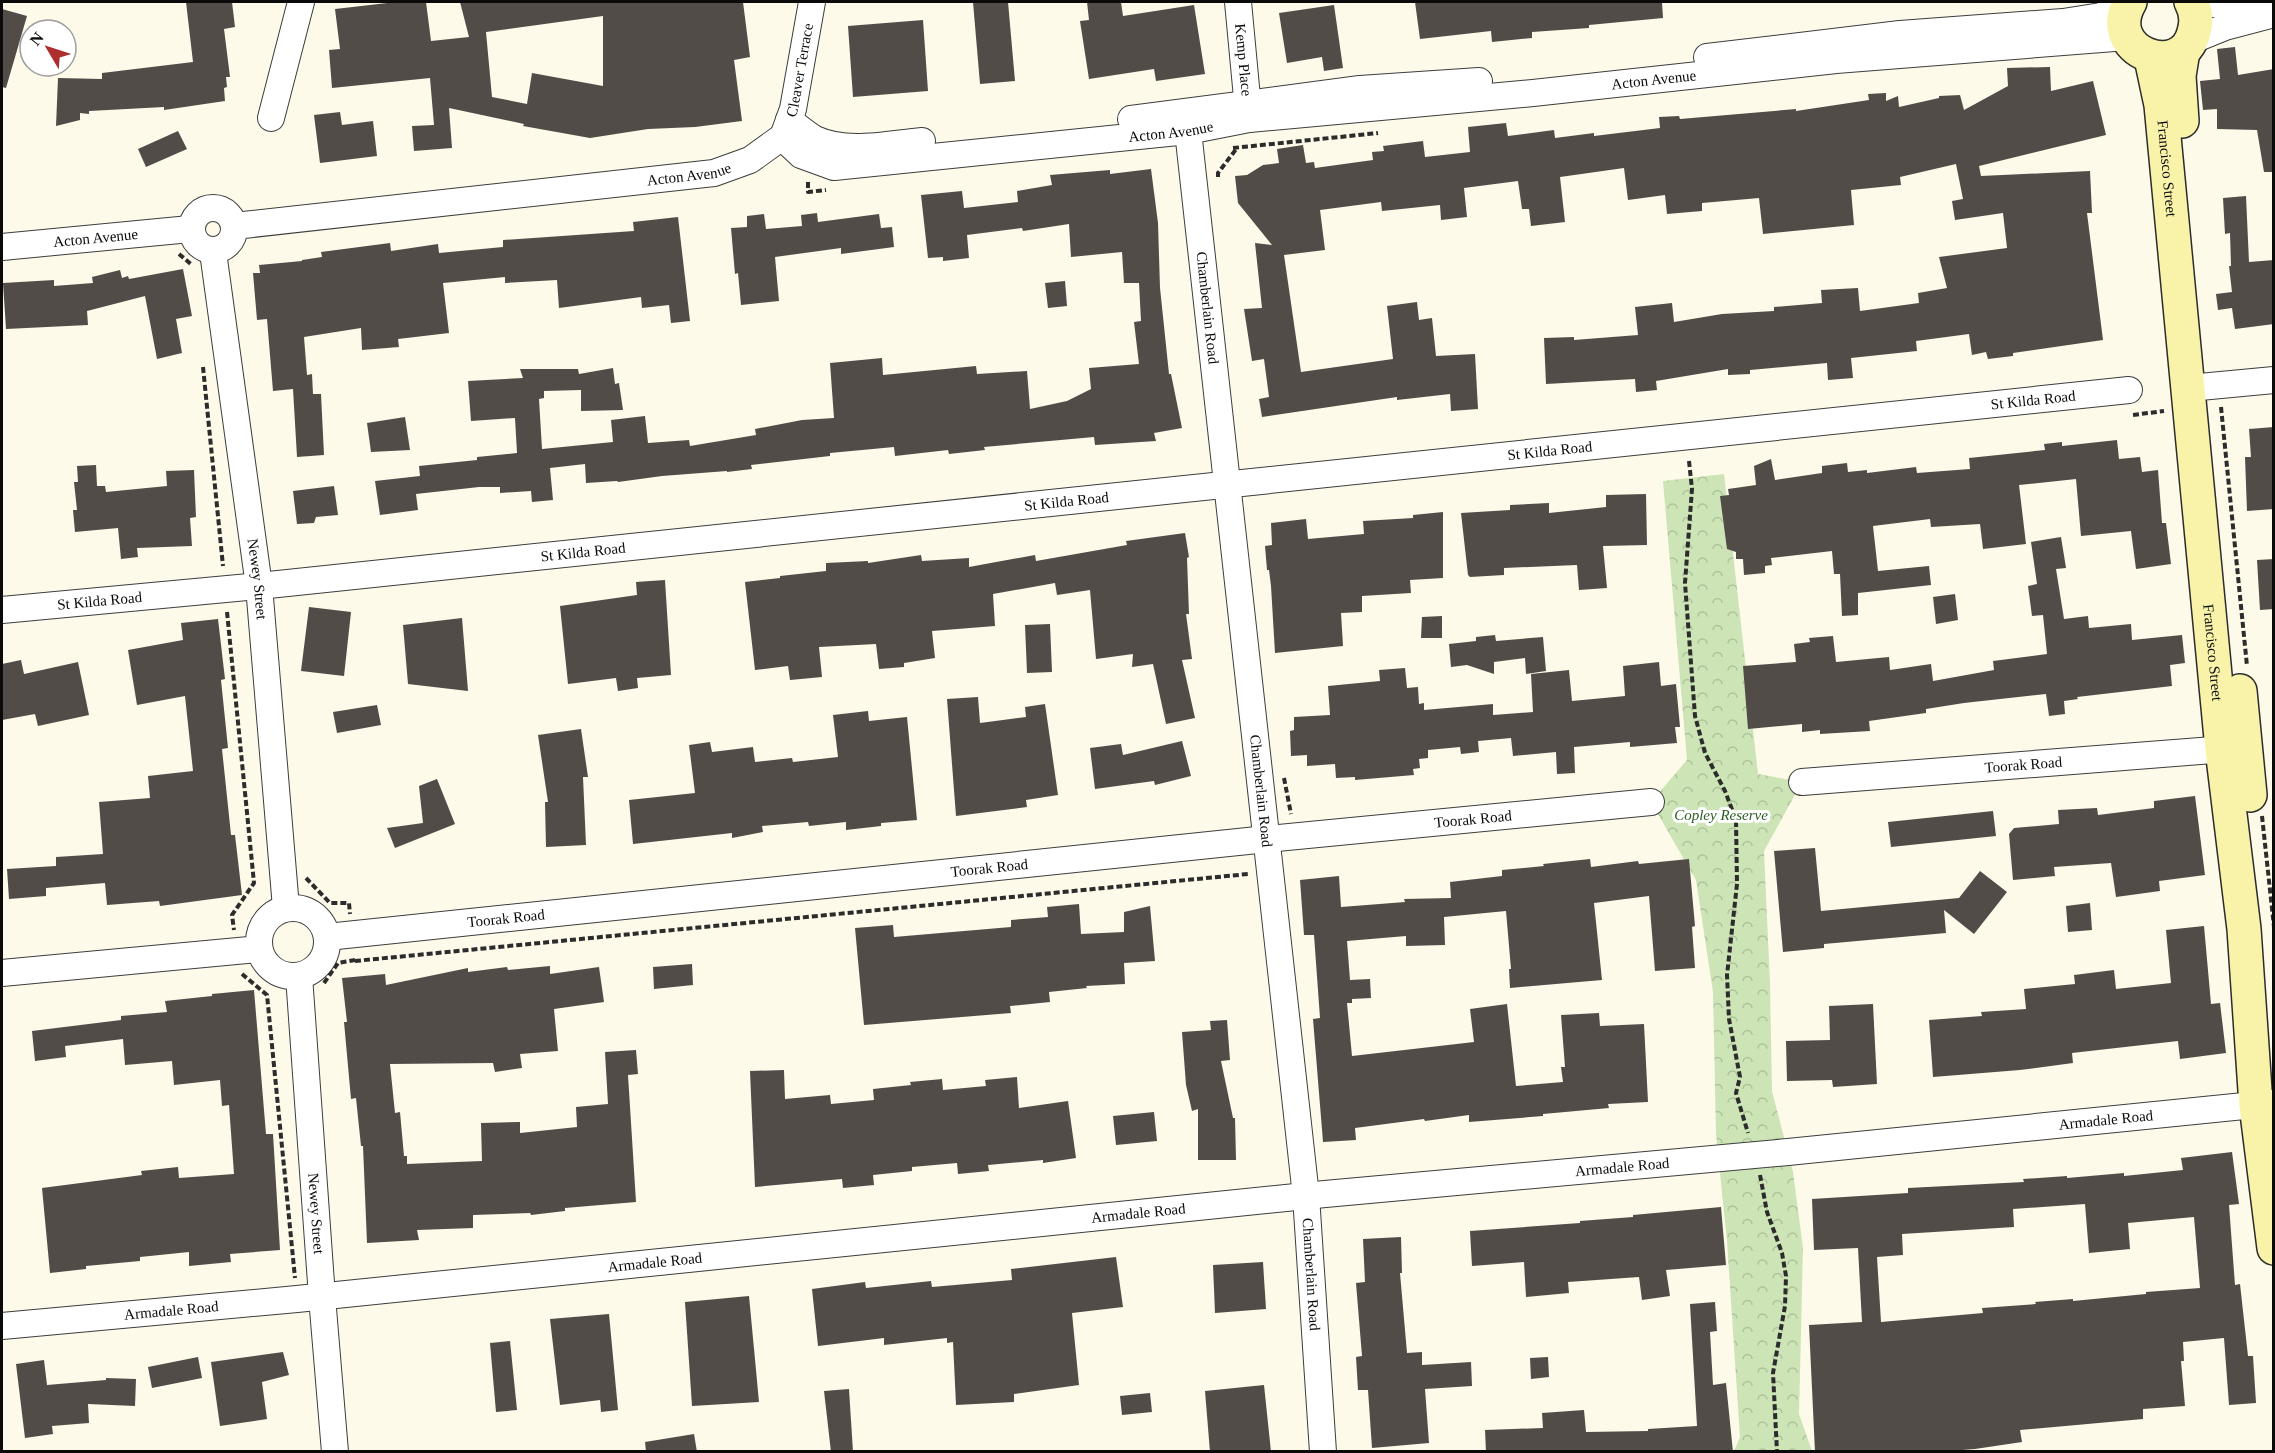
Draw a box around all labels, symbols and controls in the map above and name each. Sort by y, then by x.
north arrow [18,18,78,78]
street label: Cleaver Terrace [783,22,816,119]
street label: Kemp Place [1232,23,1255,97]
text: N [26,29,47,49]
street label: Acton Avenue [1611,67,1697,92]
street label: Acton Avenue [1128,118,1215,145]
street label: Francisco Street [2154,120,2180,219]
street label: Acton Avenue [646,159,734,188]
street label: Acton Avenue [52,226,139,250]
street label: Chamberlain Road [1193,251,1222,365]
street label: St Kilda Road [1990,388,2077,412]
street label: St Kilda Road [1507,438,1593,463]
street label: St Kilda Road [1023,489,1110,514]
street label: Newey Street [245,538,270,621]
street label: St Kilda Road [540,540,627,564]
street label: St Kilda Road [56,589,143,613]
street label: Francisco Street [2200,603,2225,702]
street label: Chamberlain Road [1247,734,1275,848]
street label: Toorak Road [1984,754,2063,776]
street label: Toorak Road [1433,807,1513,831]
park label: Copley Reserve [1674,807,1768,823]
street label: Toorak Road [950,856,1029,880]
street label: Toorak Road [467,906,546,930]
street label: Armadale Road [2058,1107,2154,1133]
street label: Armadale Road [1574,1155,1671,1179]
street label: Newey Street [305,1172,327,1255]
street label: Armadale Road [1091,1200,1187,1226]
street label: Chamberlain Road [1299,1217,1323,1332]
street label: Armadale Road [607,1250,703,1275]
street label: Armadale Road [123,1298,220,1323]

